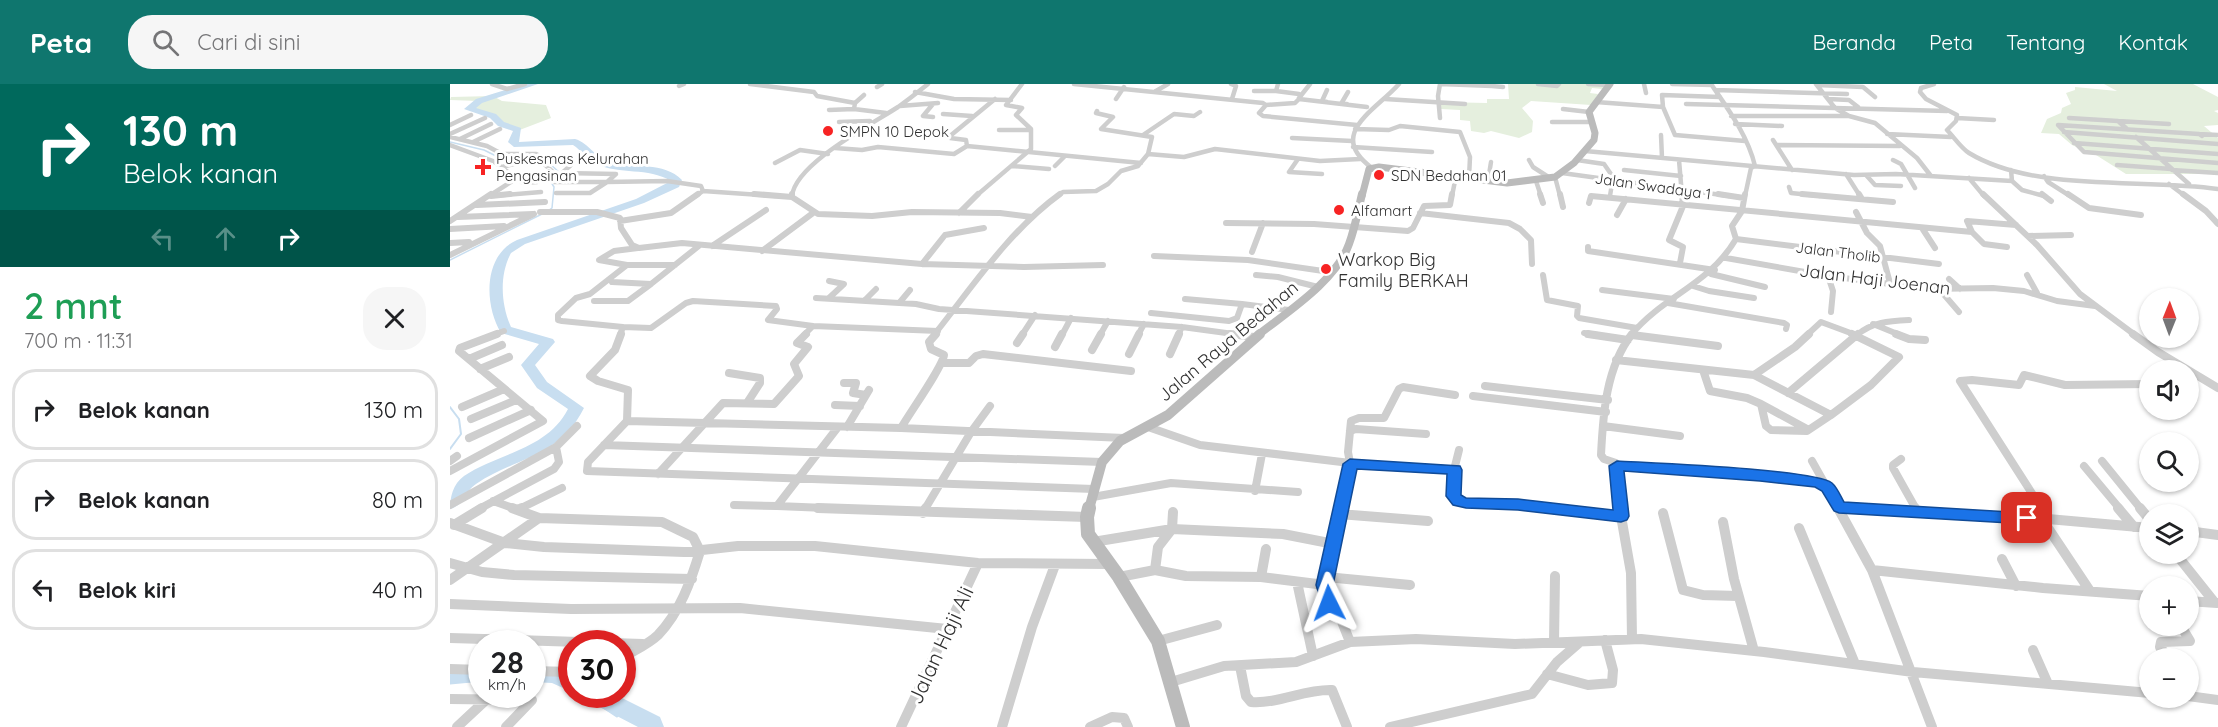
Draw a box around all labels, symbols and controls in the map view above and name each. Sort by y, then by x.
search box [128,15,548,69]
text: Peta [30,25,92,60]
icon: search [149,26,182,59]
text: Cari di sini [197,28,301,56]
text: Beranda [1812,29,1896,55]
text: Peta [1929,29,1973,55]
text: Tentang [2006,29,2085,55]
text: Kontak [2118,29,2188,55]
text: 130 m [123,104,238,157]
icon: right [24,108,102,186]
place label: SMPN 10 Depok [840,122,949,141]
marker: SMPN 10 Depok [821,124,835,138]
place label: Puskesmas Kelurahan Pengasinan [496,149,649,185]
text: Belok kanan [123,156,278,190]
marker: Puskesmas Kelurahan Pengasinan [474,158,492,176]
place label: SDN Bedahan 01 [1391,166,1507,185]
marker: SDN Bedahan 01 [1372,168,1386,182]
street label: Jalan Swadaya 1 [1594,168,1712,204]
place label: Alfamart [1351,201,1412,220]
marker: Alfamart [1332,203,1346,217]
icon: left [146,222,179,255]
icon: ahead [209,222,242,255]
icon: right [272,222,305,255]
street label: Jalan Tholib [1794,237,1882,267]
place label: Warkop Big Family BERKAH [1338,248,1469,292]
street label: Jalan Haji Joenan [1798,258,1952,300]
marker: Warkop Big Family BERKAH [1319,262,1333,276]
street label: Jalan Raya Bedahan [1153,276,1303,406]
text: 2 mnt [24,283,123,328]
button: close [363,287,426,350]
north arrow [2139,288,2199,348]
map controls [2139,288,2199,708]
text: 700 m · 11:31 [24,328,133,353]
button: sound [2139,360,2199,420]
icon: right [27,393,60,426]
text: Belok kanan [78,396,210,424]
text: 130 m [364,396,423,424]
button: search [2139,432,2199,492]
icon: right [27,483,60,516]
text: Belok kanan [78,486,210,514]
text: 80 m [372,486,423,514]
pin [2001,492,2052,543]
icon: arrive [2010,501,2043,534]
button: layers [2139,504,2199,564]
position arrow [1297,571,1361,635]
icon: left [27,573,60,606]
text: Belok kiri [78,576,176,604]
text: 40 m [372,576,423,604]
button: + [2139,576,2199,636]
street label: Jalan Haji Ali [901,582,979,708]
speed limit sign: 30 [558,630,636,708]
text: 28 [490,643,524,681]
button: − [2139,648,2199,708]
text: km/h [488,675,526,694]

